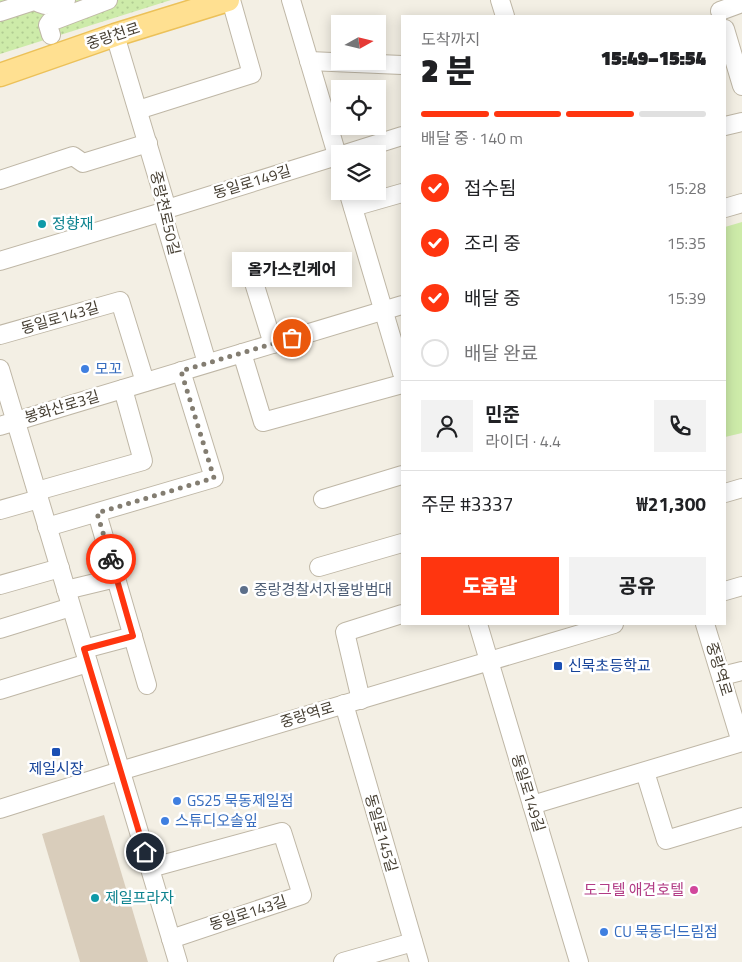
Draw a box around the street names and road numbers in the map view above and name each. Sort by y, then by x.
street label: 중랑천로 [83,16,143,55]
street label: 동일로149길 [210,159,294,204]
street label: 중랑천로50길 [145,168,186,257]
street label: 동일로143길 [18,295,102,340]
street label: 봉화산로3길 [21,384,102,429]
street label: 중랑역로 [700,639,739,699]
street label: 중랑역로 [277,695,337,734]
street label: 동일로149길 [506,751,551,835]
street label: 동일로145길 [359,791,404,875]
street label: 동일로143길 [206,889,290,936]

